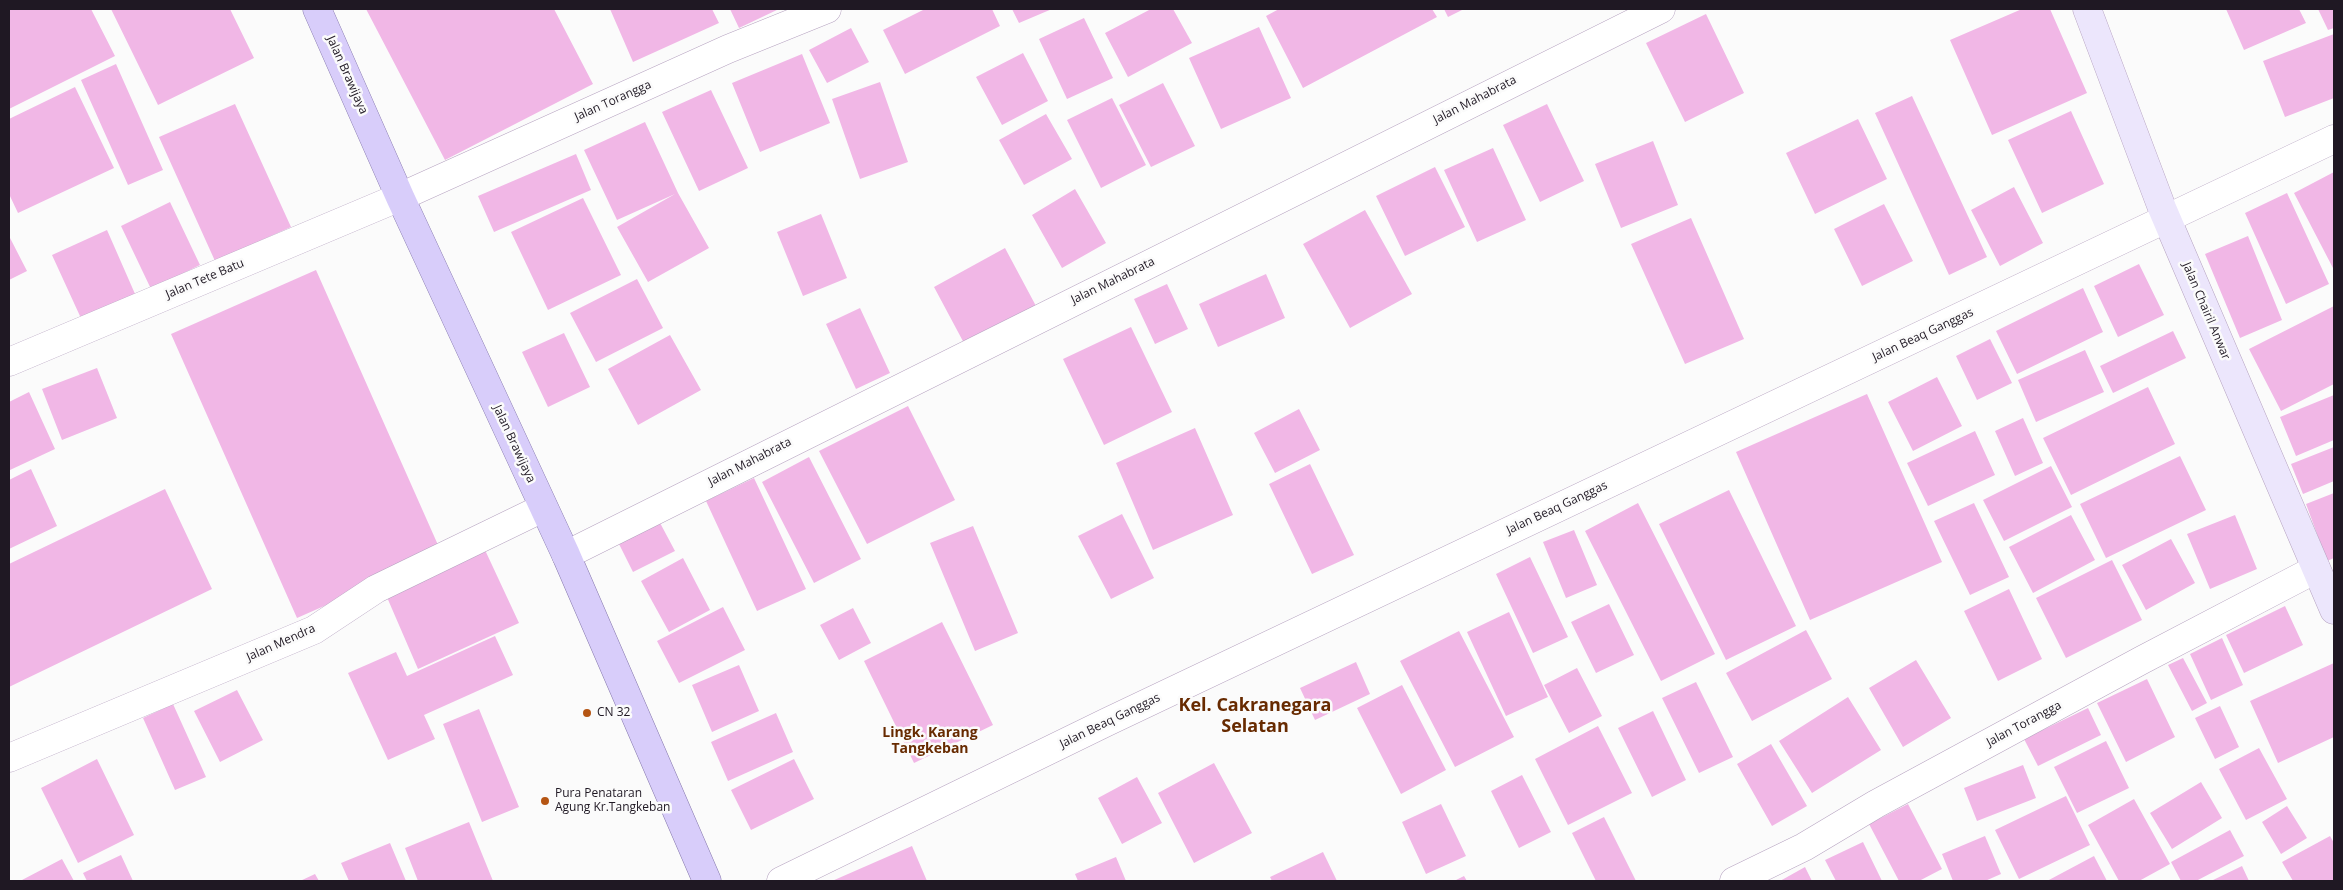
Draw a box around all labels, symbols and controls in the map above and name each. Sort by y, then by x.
street label: Jalan Brawijaya [323,34,371,116]
street label: Jalan Mahabrata [1431,73,1519,127]
street label: Jalan Torangga [572,78,654,124]
street label: Jalan Mahabrata [1069,254,1157,308]
street label: Jalan Tete Batu [164,256,246,302]
street label: Jalan Chairil Anwar [2179,260,2233,362]
street label: Jalan Beaq Ganggas [1870,305,1976,365]
street label: Jalan Brawijaya [490,403,538,485]
street label: Jalan Mahabrata [706,435,794,489]
street label: Jalan Beaq Ganggas [1504,478,1610,538]
street label: Jalan Mendra [244,621,318,665]
street label: Jalan Beaq Ganggas [1057,690,1163,752]
district label: Kel. Cakranegara Selatan [1179,695,1331,738]
street label: Jalan Torangga [1984,698,2064,750]
place label: CN 32 [597,706,630,720]
marker: CN 32 [581,707,593,719]
district label: Lingk. Karang Tangkeban [882,725,978,758]
place label: Pura Penataran Agung Kr.Tangkeban [555,787,670,815]
marker: Pura Penataran Agung Kr.Tangkeban [539,795,551,807]

